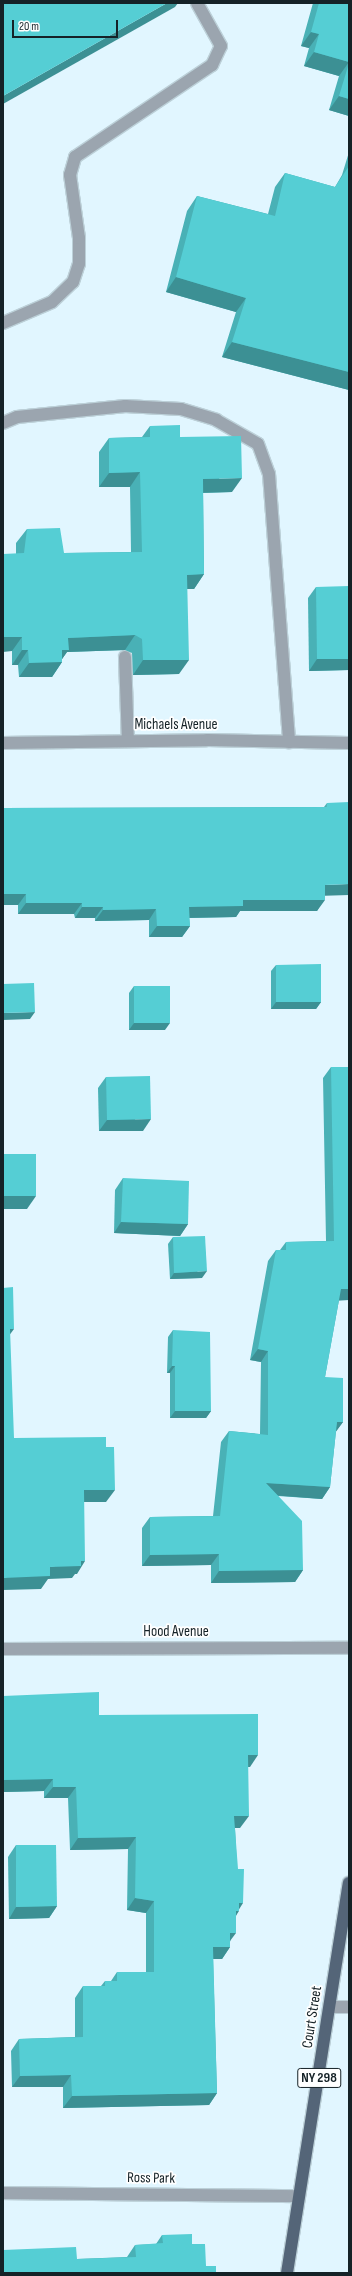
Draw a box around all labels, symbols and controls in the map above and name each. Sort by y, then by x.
scale bar [14,12,120,38]
text: 20 m [19,19,39,34]
street label: Michaels Avenue [134,716,218,734]
street label: Hood Avenue [143,1623,209,1641]
street label: Court Street [298,1985,326,2049]
road number: NY 298 [297,2066,341,2090]
street label: Ross Park [127,2169,175,2187]

